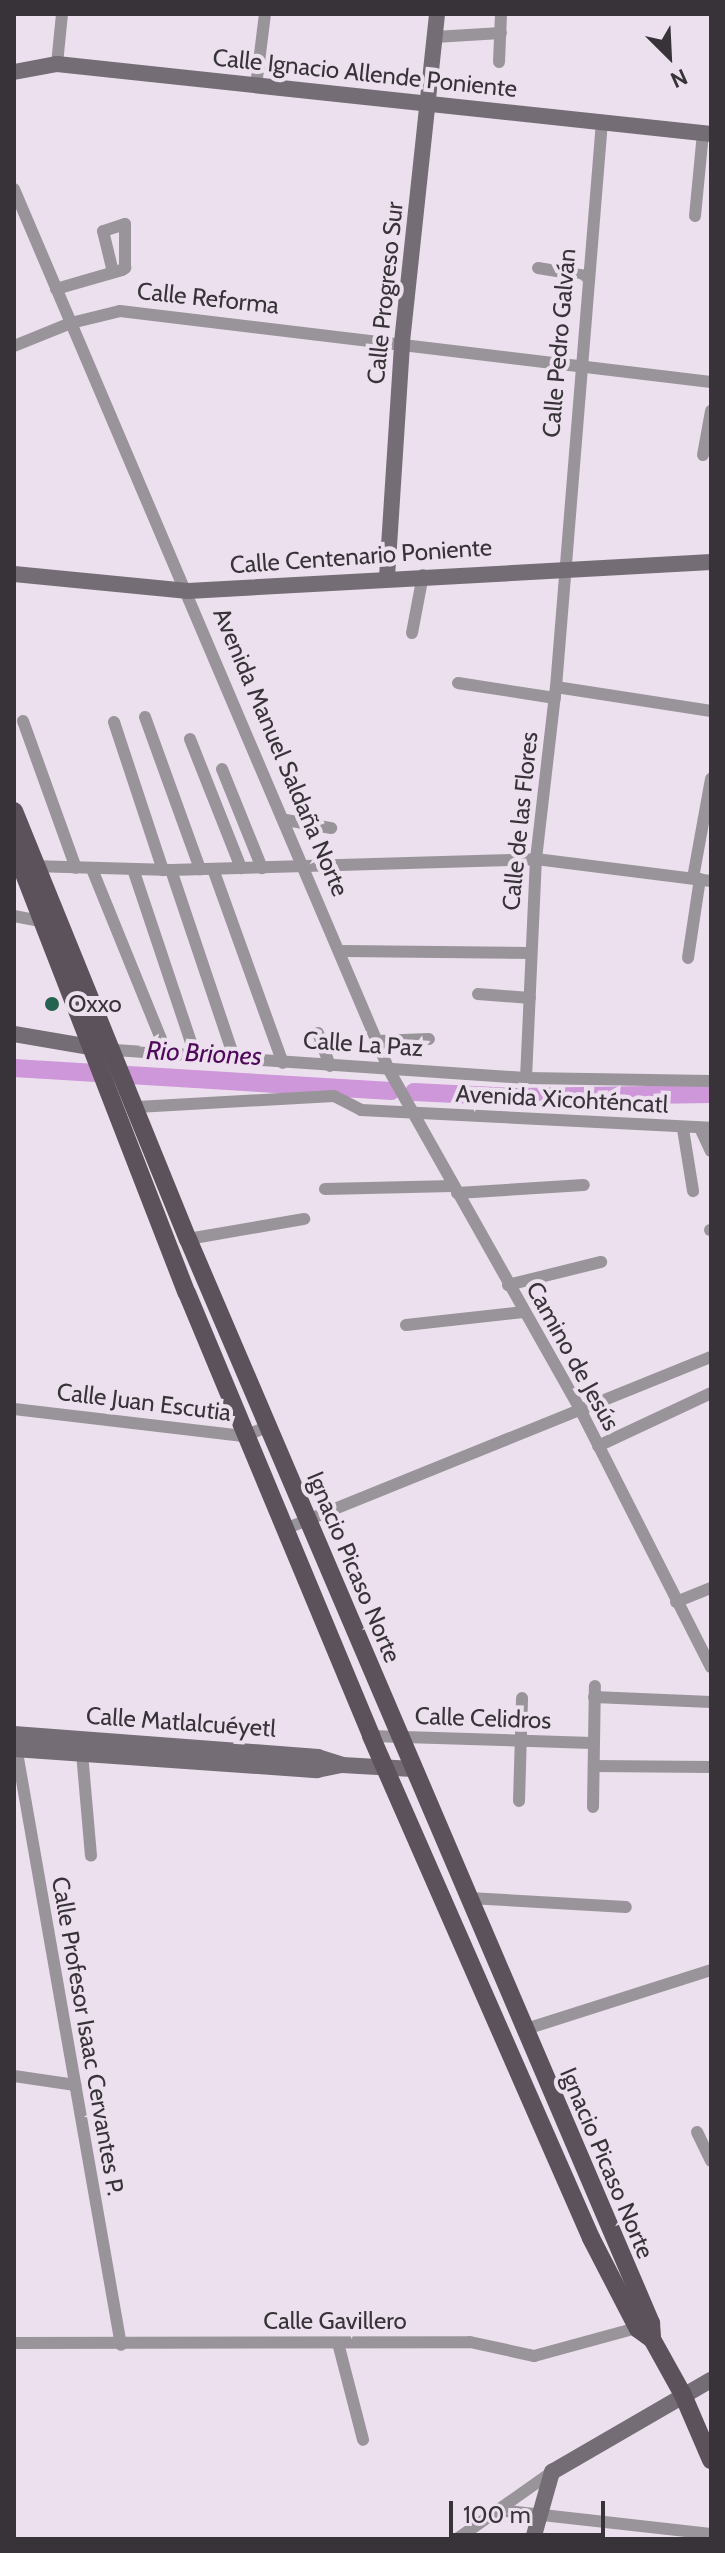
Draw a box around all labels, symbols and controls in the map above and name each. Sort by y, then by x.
north arrow [629,16,709,96]
street label: Calle Ignacio Allende Poniente [211,43,519,103]
text: N [666,63,692,94]
street label: Calle Progreso Sur [361,200,409,386]
street label: Calle Pedro Galván [536,247,582,439]
street label: Calle Reforma [136,276,280,320]
street label: Calle Centenario Poniente [229,532,493,580]
street label: Avenida Manuel Saldaña Norte [207,603,355,901]
street label: Calle de las Flores [496,730,544,912]
place label: Oxxo [68,990,122,1018]
marker: Oxxo [43,995,61,1013]
street label: Calle La Paz [302,1025,424,1063]
water label: Rio Briones [145,1035,263,1073]
street label: Avenida Xicohténcatl [455,1079,669,1119]
street label: Camino de Jesús [520,1276,626,1436]
street label: Calle Juan Escutia [55,1377,233,1427]
street label: Ignacio Picaso Norte [301,1467,407,1667]
street label: Calle Matlalcuéyetl [85,1701,277,1743]
street label: Calle Celidros [414,1701,552,1735]
street label: Calle Profesor Isaac Cervantes P. [46,1874,130,2198]
street label: Ignacio Picaso Norte [554,2063,660,2263]
street label: Calle Gavillero [263,2307,407,2335]
scale bar [453,2485,609,2535]
text: 100 m [463,2500,531,2529]

